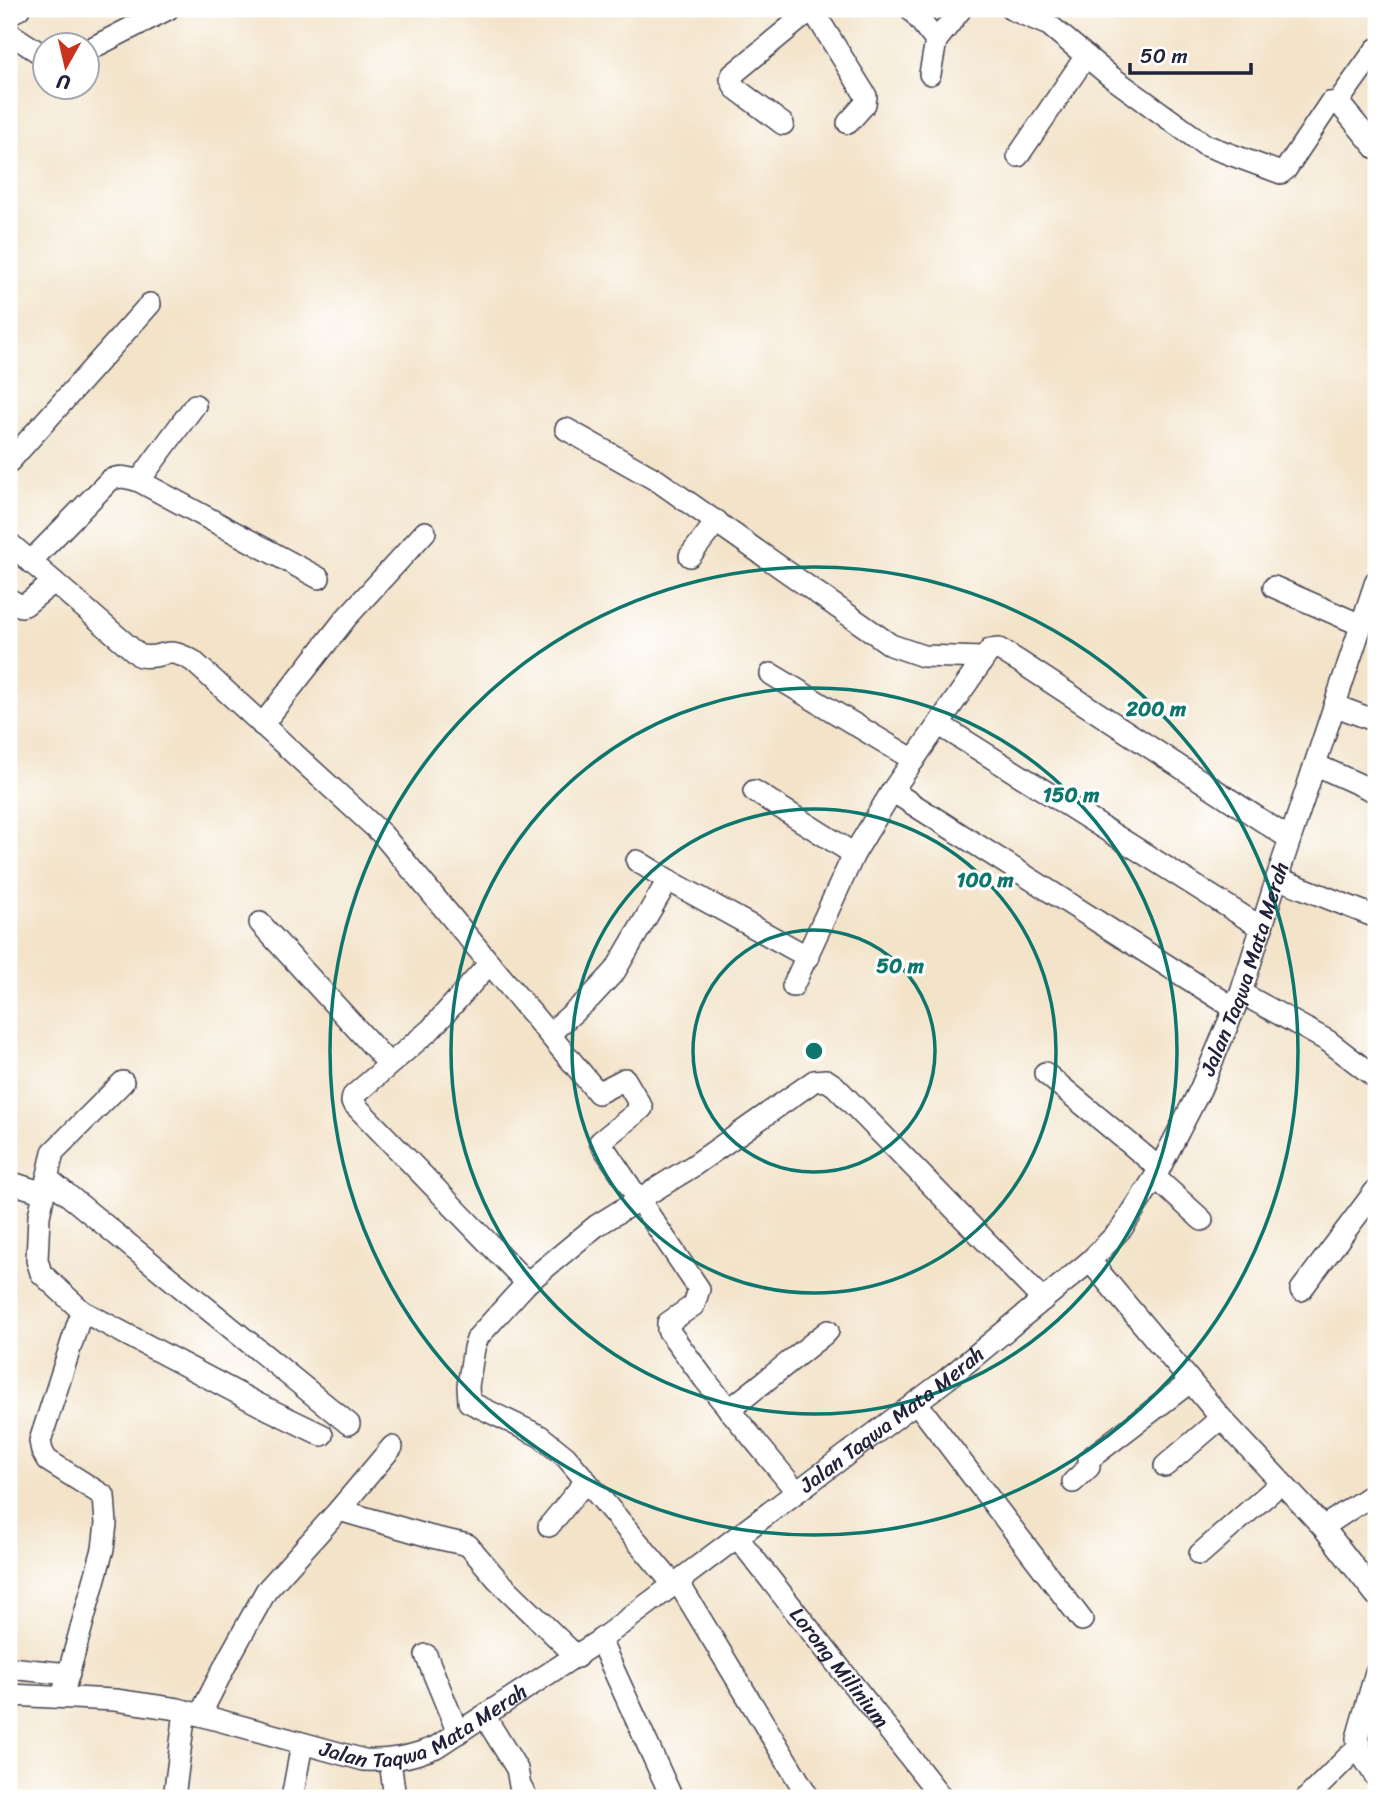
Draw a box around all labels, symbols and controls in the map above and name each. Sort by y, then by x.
north arrow [32,32,102,102]
scale bar [1130,32,1250,76]
text: 50 m [1140,37,1188,75]
text: U [54,65,72,100]
text: 200 m [1125,690,1187,728]
text: 150 m [1043,776,1100,814]
street label: Jalan Taqwa Mata Merah [1189,857,1300,1083]
text: 100 m [956,861,1014,899]
text: 50 m [876,947,925,985]
centre of rings [802,1039,826,1063]
street label: Jalan Taqwa Mata Merah [790,1336,993,1504]
street label: Lorong Milinium [779,1598,900,1737]
street label: Jalan Taqwa Mata Merah [314,1673,535,1779]

